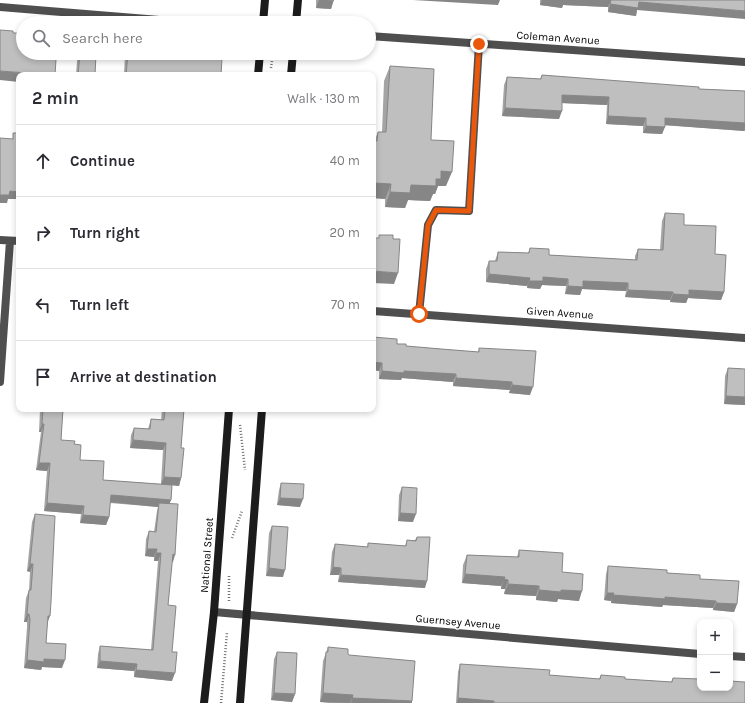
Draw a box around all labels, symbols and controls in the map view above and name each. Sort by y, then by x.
search box [16,16,376,60]
icon: search [30,27,52,49]
text: Search here [62,29,143,47]
street label: Coleman Avenue [516,29,600,47]
route end [470,35,488,53]
text: 2 min [32,88,79,108]
text: Walk · 130 m [287,91,360,106]
icon: ahead [32,150,54,172]
text: Continue [70,152,135,170]
text: 40 m [330,153,360,168]
icon: right [32,222,54,244]
text: Turn right [70,224,140,242]
text: 20 m [330,225,360,240]
icon: left [32,294,54,316]
text: Turn left [70,296,129,314]
text: 70 m [331,297,360,312]
street label: Given Avenue [526,304,594,322]
route start [410,305,428,323]
icon: arrive [32,366,54,388]
text: Arrive at destination [70,368,217,386]
street label: National Street [198,517,216,593]
street label: Guernsey Avenue [415,612,501,632]
map controls [697,619,733,691]
button: + [697,619,733,655]
button: − [697,655,733,691]

